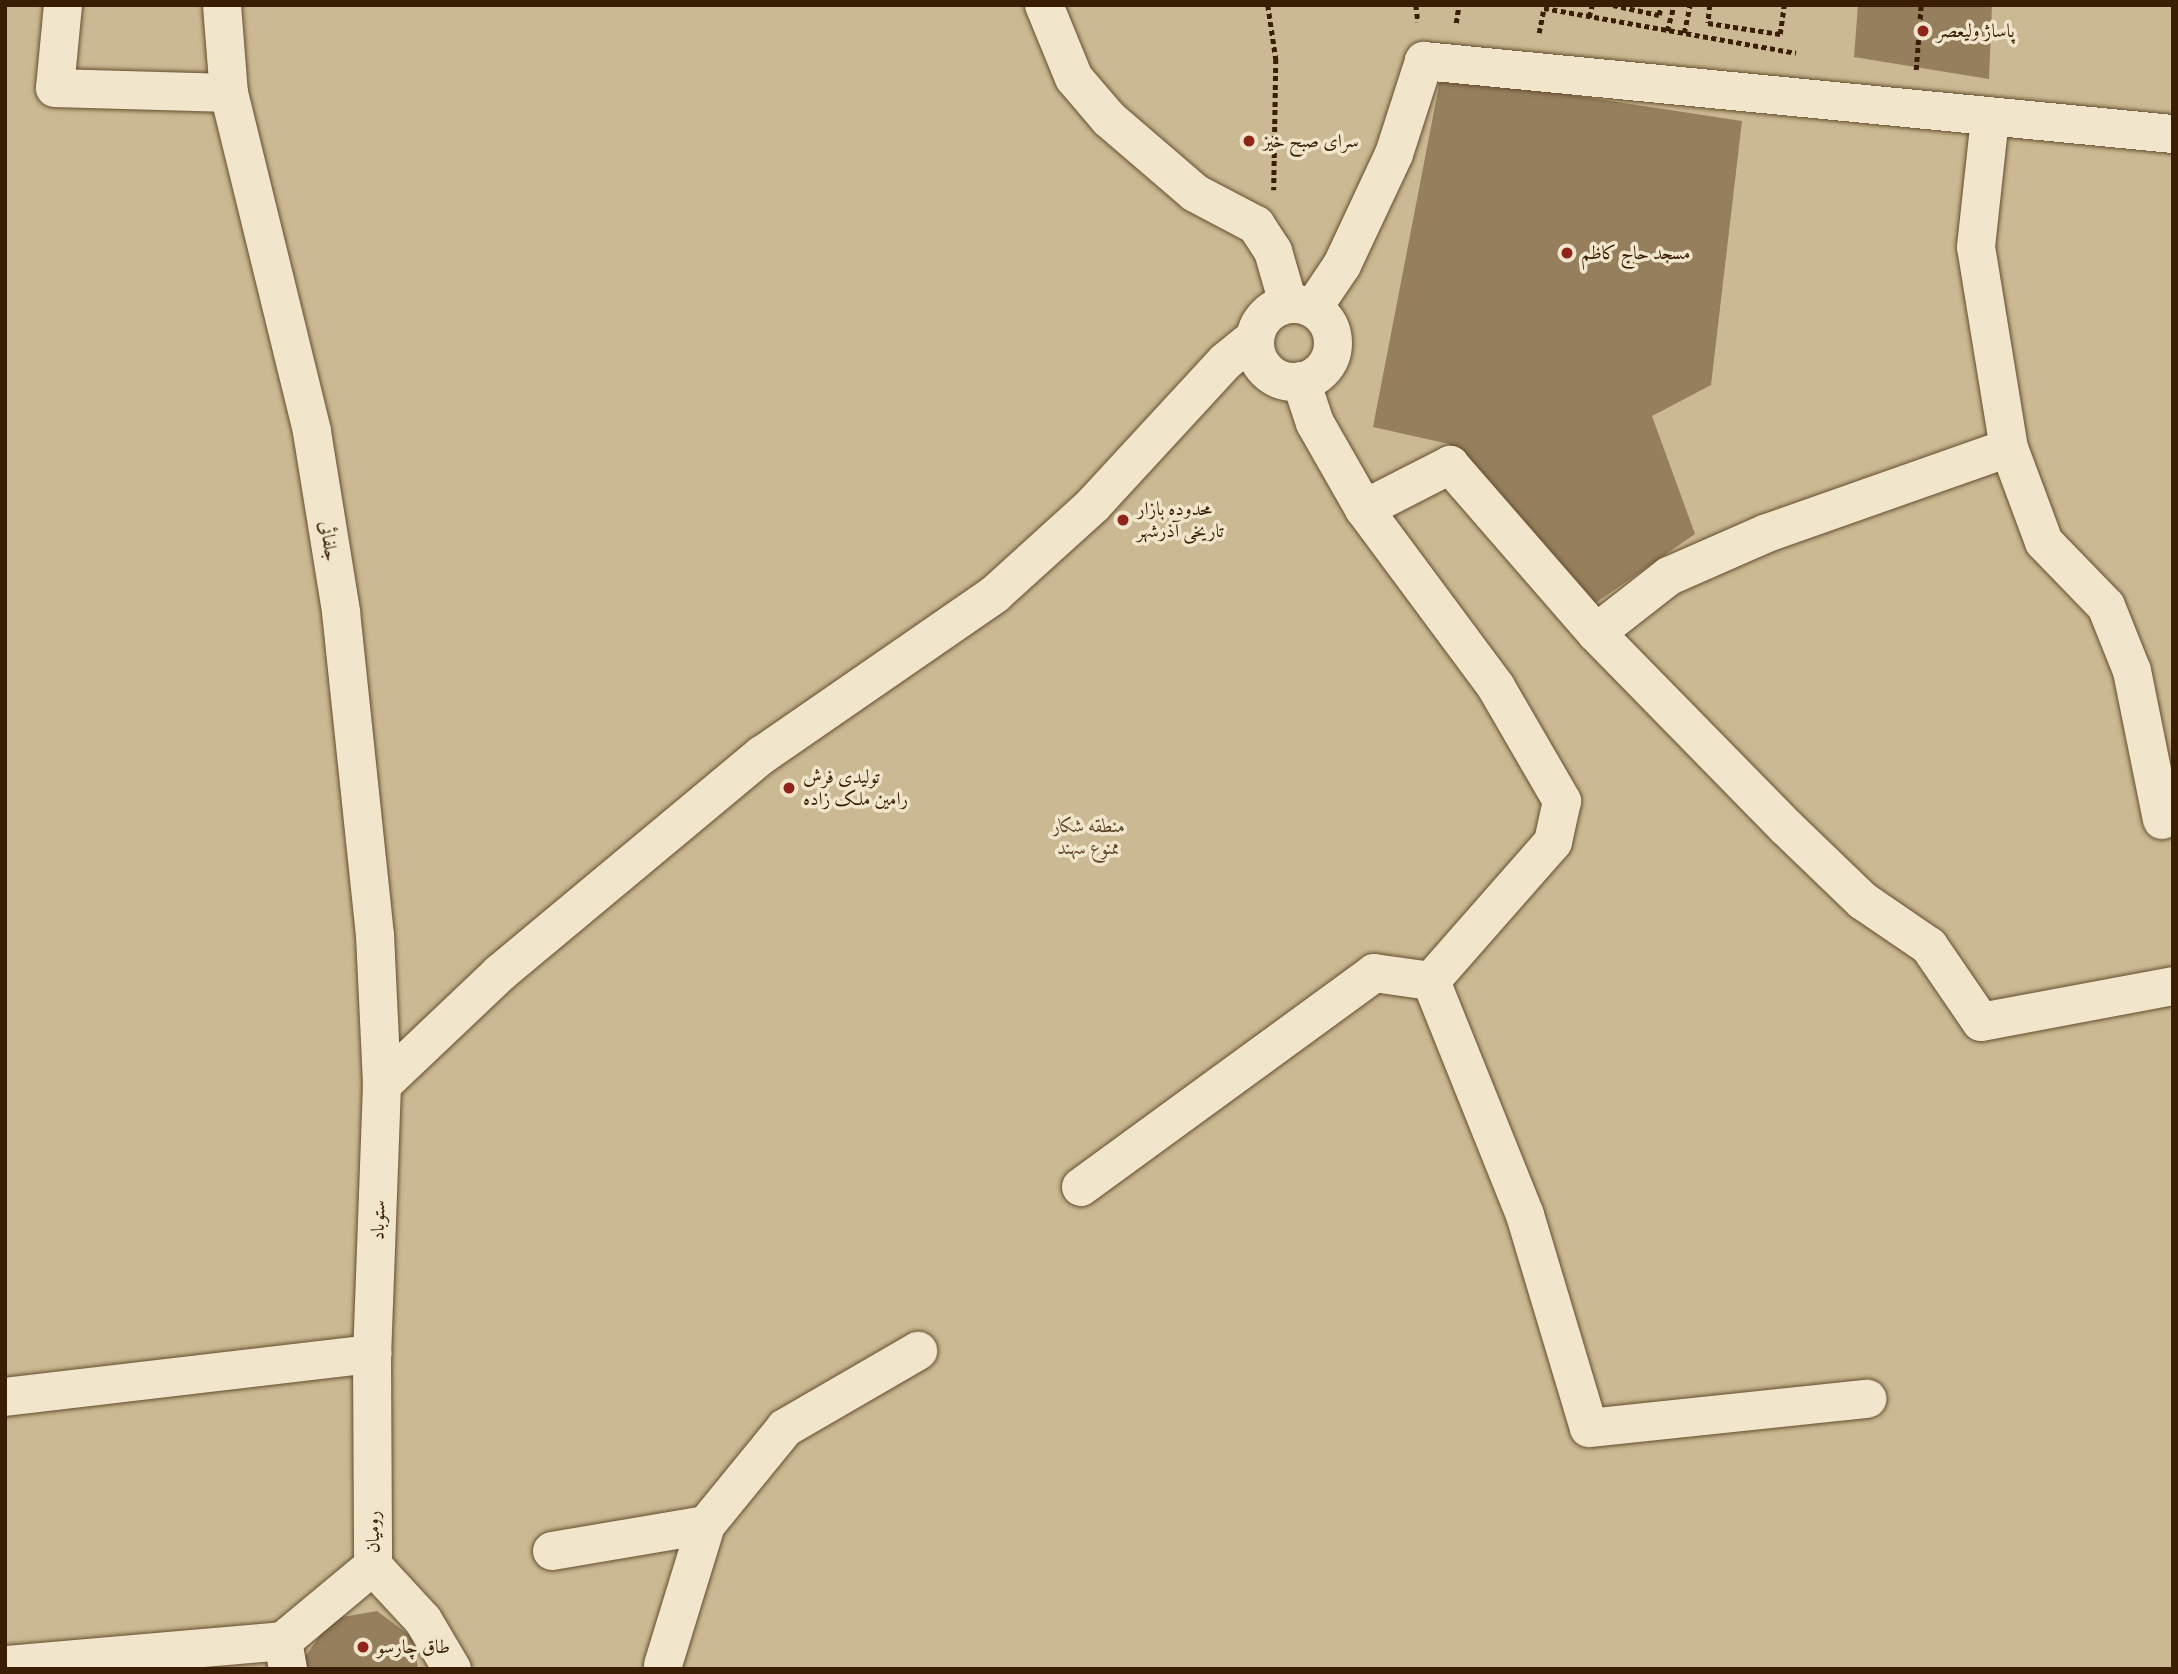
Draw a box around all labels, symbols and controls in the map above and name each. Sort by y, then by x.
place label: پاساژ ولیعصر [1937,20,2014,42]
marker: پاساژ ولیعصر [1915,23,1931,39]
place label: سرای صبح خیز [1263,130,1359,152]
marker: سرای صبح خیز [1241,133,1257,149]
place label: مسجد حاج کاظم [1581,242,1690,264]
marker: مسجد حاج کاظم [1559,245,1575,261]
place label: محدوده بازار تاریخی آذرشهر [1137,498,1224,542]
marker: محدوده بازار تاریخی آذرشهر [1115,512,1131,528]
street label: جلفائی [315,519,343,563]
place label: تولیدی فرش رامین ملک زاده [803,766,908,810]
marker: تولیدی فرش رامین ملک زاده [781,780,797,796]
park label: منطقه شکار ممنوع سهند [1052,815,1126,859]
street label: ستوباد [366,1200,390,1240]
street label: رومیان [362,1511,384,1553]
place label: طاق چارسو [377,1636,450,1658]
marker: طاق چارسو [355,1639,371,1655]

